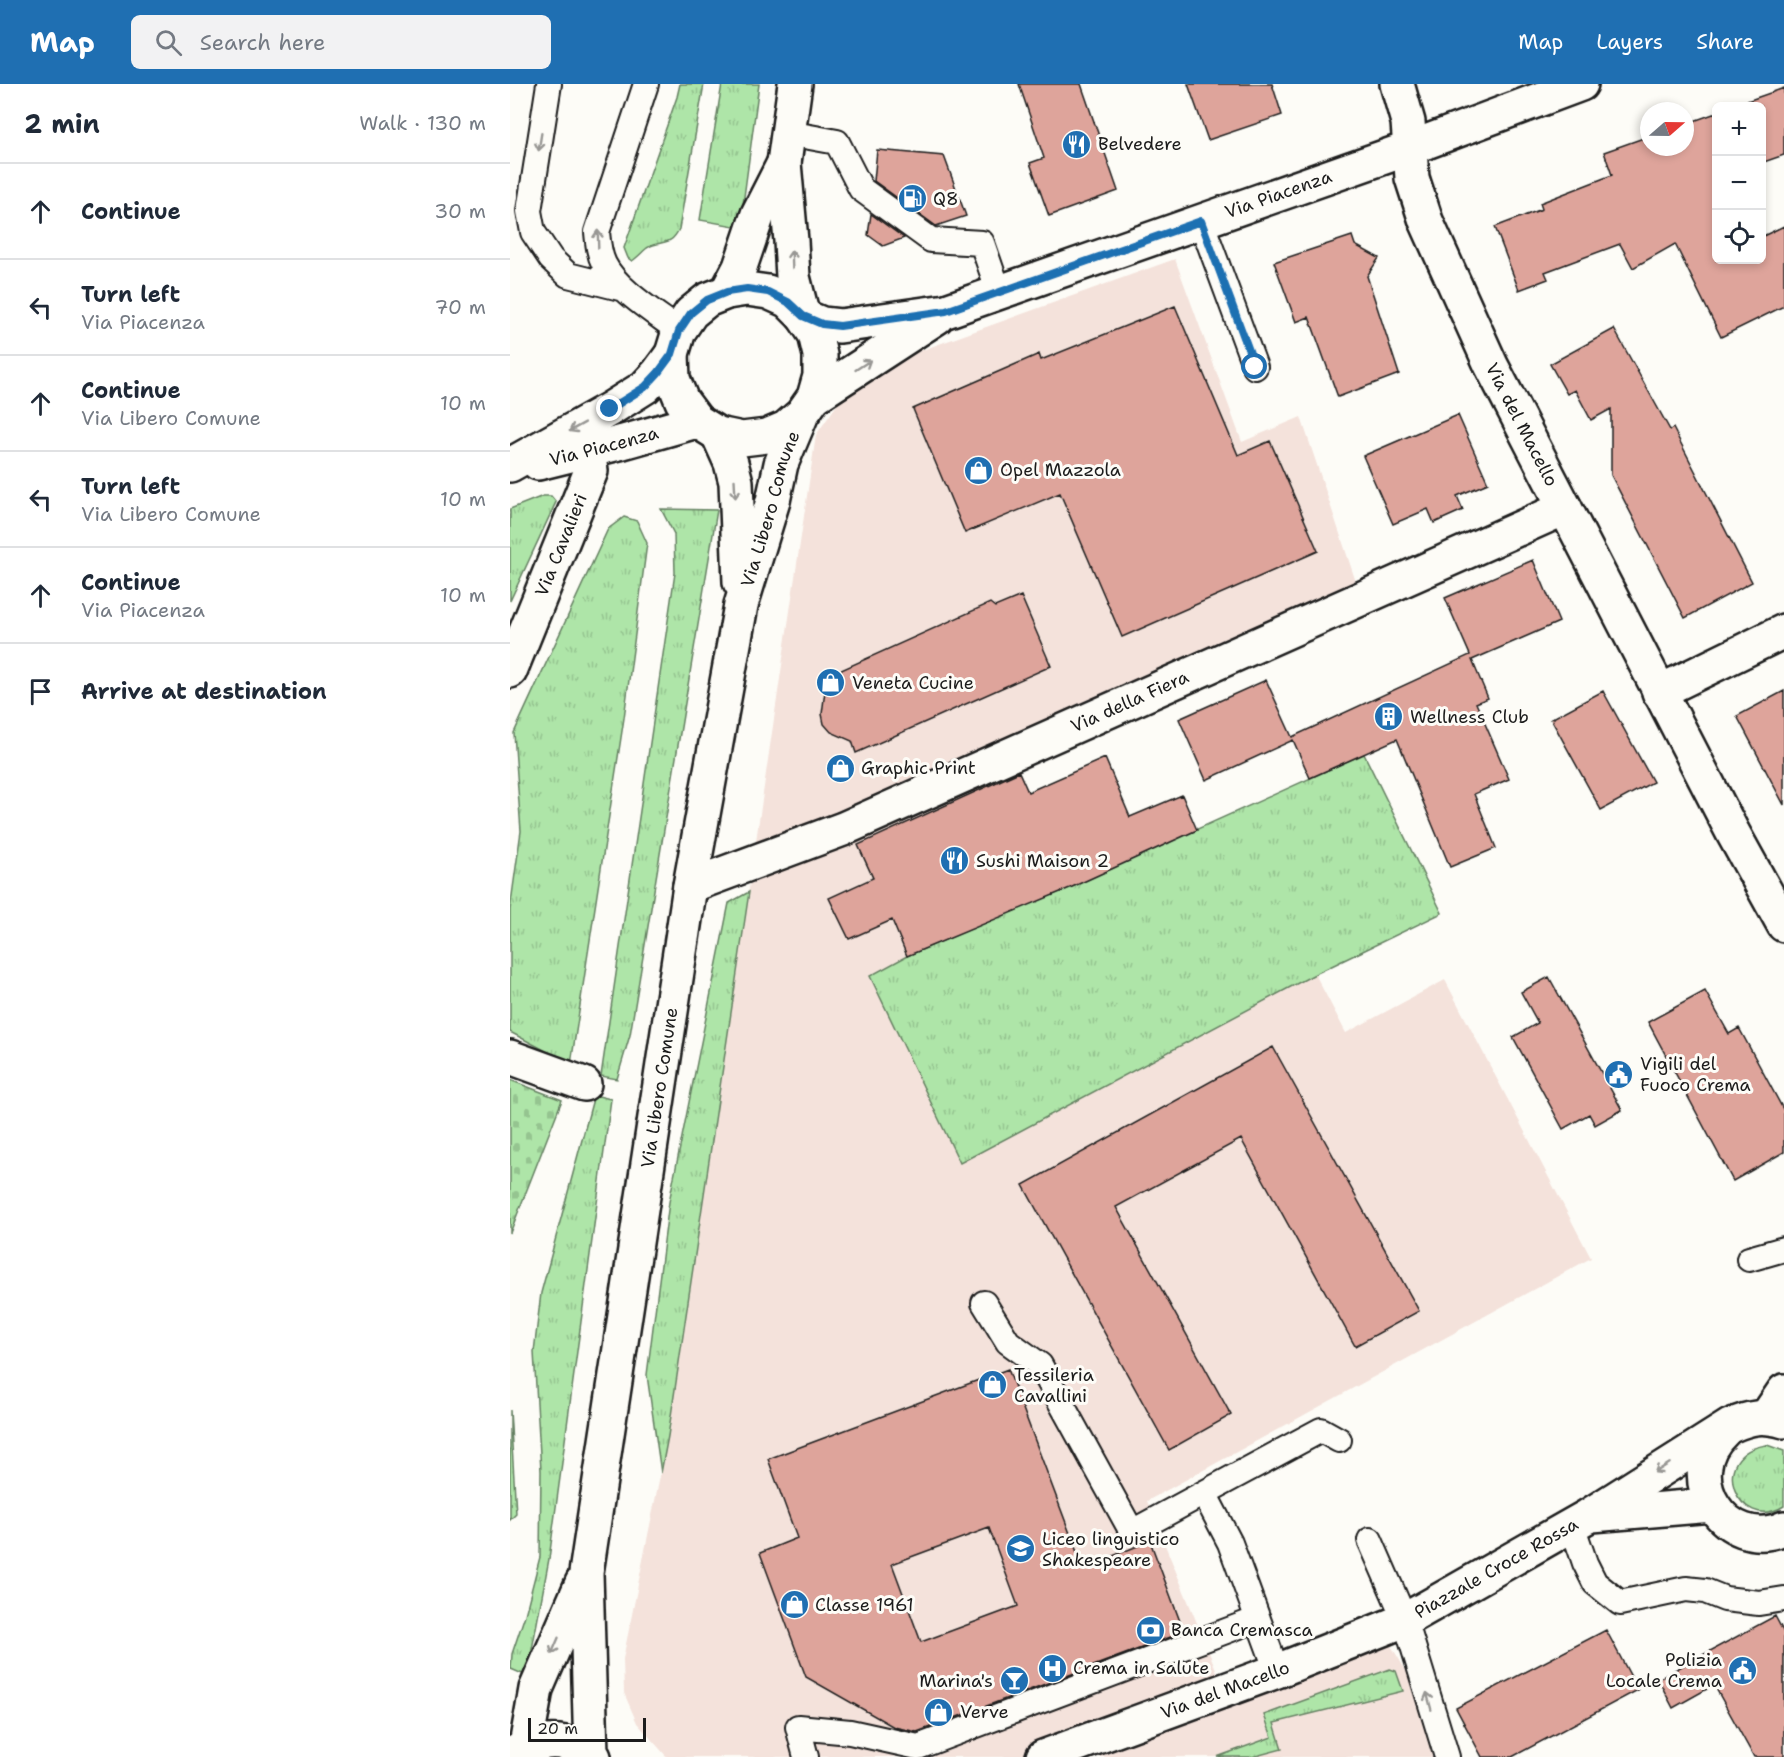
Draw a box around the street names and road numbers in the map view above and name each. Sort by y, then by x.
street label: Via Piacenza [1222,164,1335,224]
street label: Via del Macello [1480,359,1564,490]
street label: Via Piacenza [547,421,661,472]
street label: Via Libero Comune [735,427,806,590]
street label: Via Cavalieri [529,490,593,600]
street label: Via della Fiera [1067,665,1192,738]
street label: Via Libero Comune [635,1006,683,1170]
street label: Piazzale Croce Rossa [1410,1512,1582,1624]
street label: Via del Macello [1157,1655,1293,1725]

